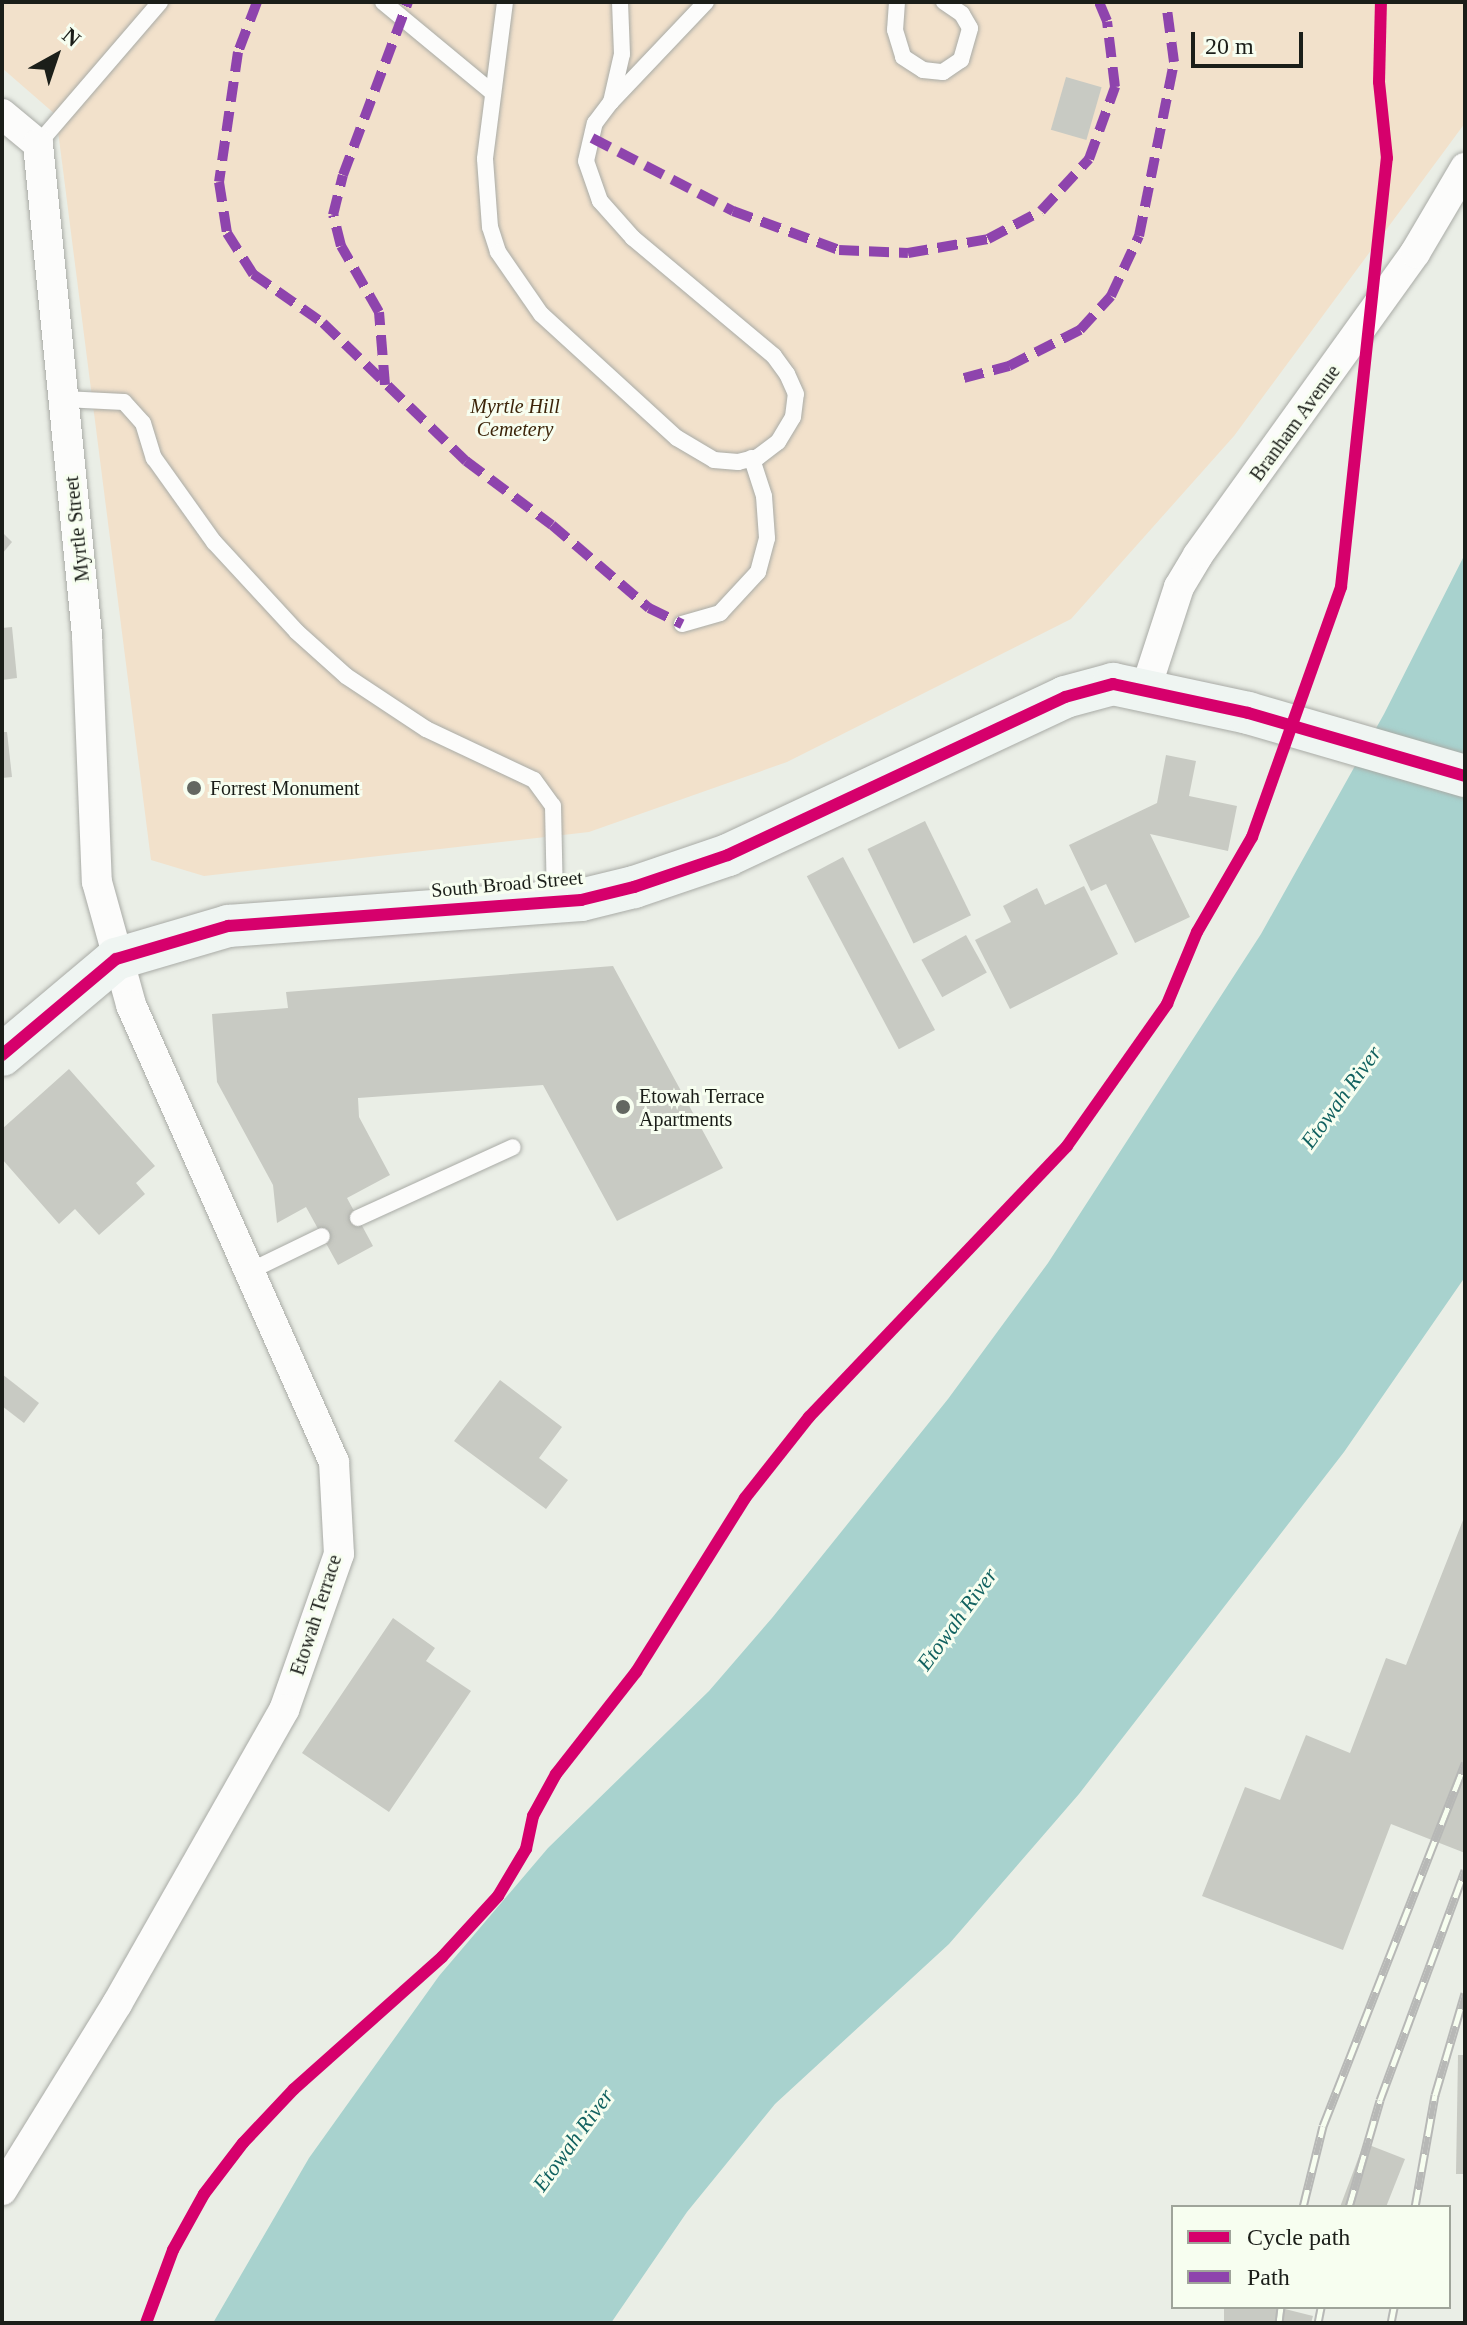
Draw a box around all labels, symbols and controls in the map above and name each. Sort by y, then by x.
north arrow [16,16,96,96]
scale bar [1195,16,1307,66]
text: N [58,23,86,52]
text: 20 m [1205,33,1254,59]
street label: Branham Avenue [1244,360,1346,486]
park label: Myrtle Hill Cemetery [470,394,560,441]
street label: Myrtle Street [60,475,94,583]
place label: Forrest Monument [210,776,359,800]
marker: Forrest Monument [185,779,203,797]
street label: South Broad Street [430,865,584,903]
water label: Etowah River [1295,1041,1387,1153]
place label: Etowah Terrace Apartments [639,1084,765,1131]
marker: Etowah Terrace Apartments [614,1098,632,1116]
street label: Etowah Terrace [285,1551,347,1679]
water label: Etowah River [911,1563,1003,1675]
water label: Etowah River [527,2084,619,2196]
legend [1171,2205,1451,2309]
text: Cycle path [1247,2224,1350,2250]
text: Path [1247,2264,1290,2290]

